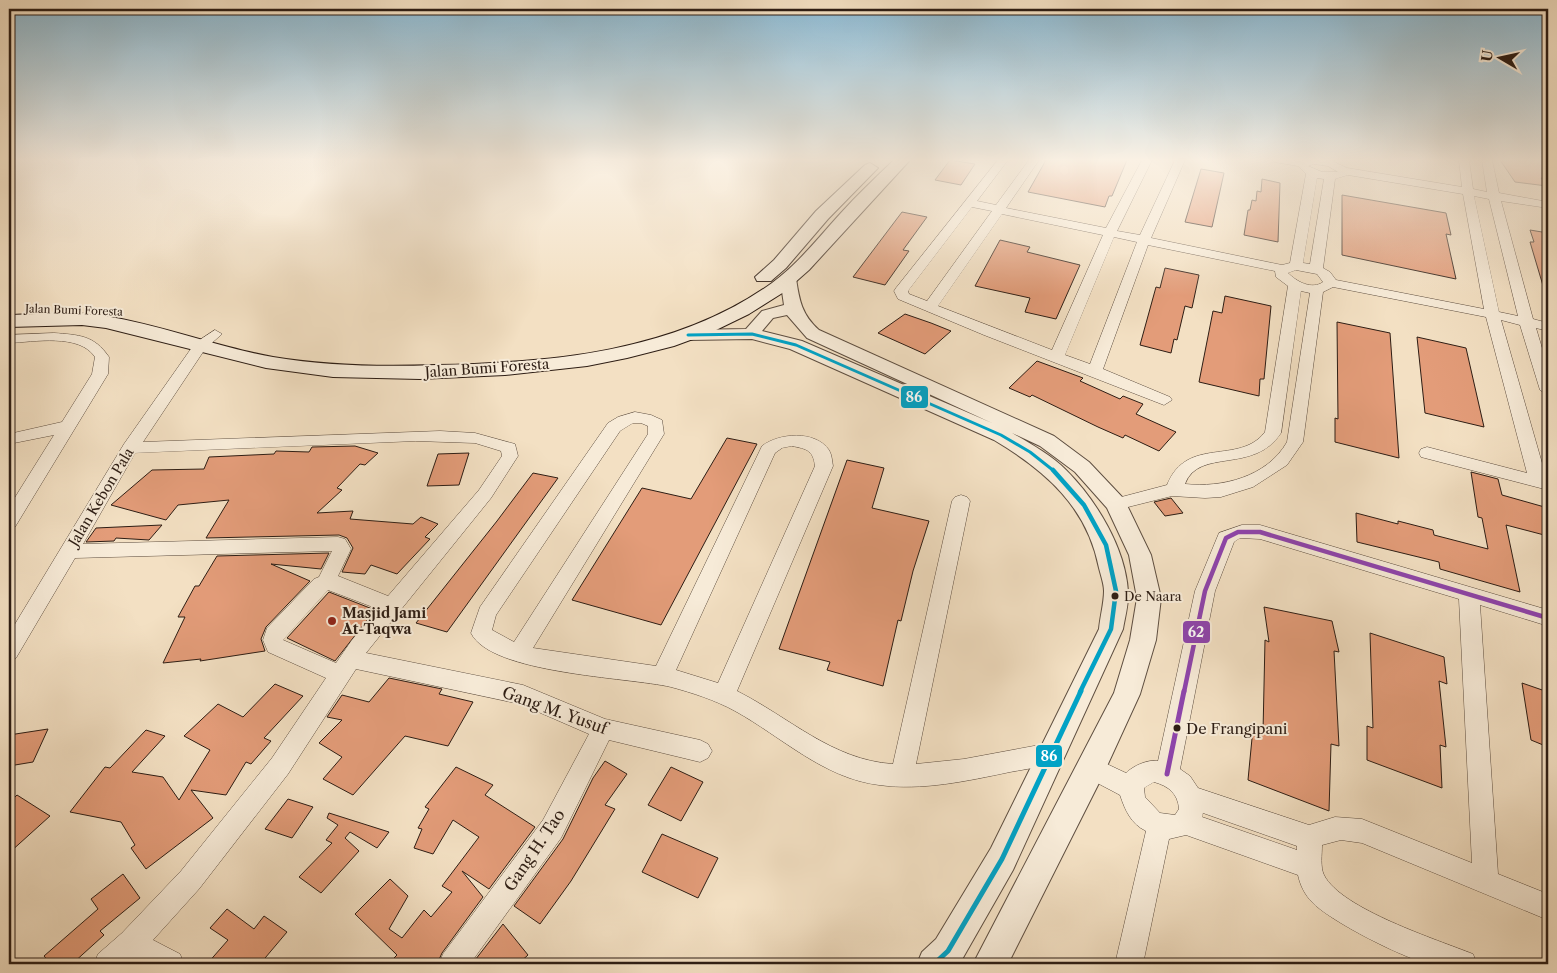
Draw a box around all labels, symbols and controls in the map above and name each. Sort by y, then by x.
north arrow [1474,32,1524,82]
text: U [1477,48,1497,63]
street label: Jalan Bumi Foresta [23,301,123,319]
street label: Jalan Bumi Foresta [422,355,550,381]
line badge: 86 [900,385,929,409]
text: 86 [906,388,922,406]
street label: Jalan Kebon Pala [63,444,138,551]
place label: De Naara [1124,588,1182,604]
marker: De Naara [1110,591,1120,601]
place label: Masjid Jami At-Taqwa [341,604,426,638]
marker: Masjid Jami At-Taqwa [326,615,338,627]
line badge: 62 [1182,620,1211,644]
text: 62 [1188,623,1204,641]
street label: Gang M. Yusuf [500,682,613,739]
place label: De Frangipani [1186,719,1288,738]
marker: De Frangipani [1172,723,1182,733]
line badge: 86 [1035,744,1063,768]
text: 86 [1041,747,1057,765]
street label: Gang H. Tao [499,805,569,895]

